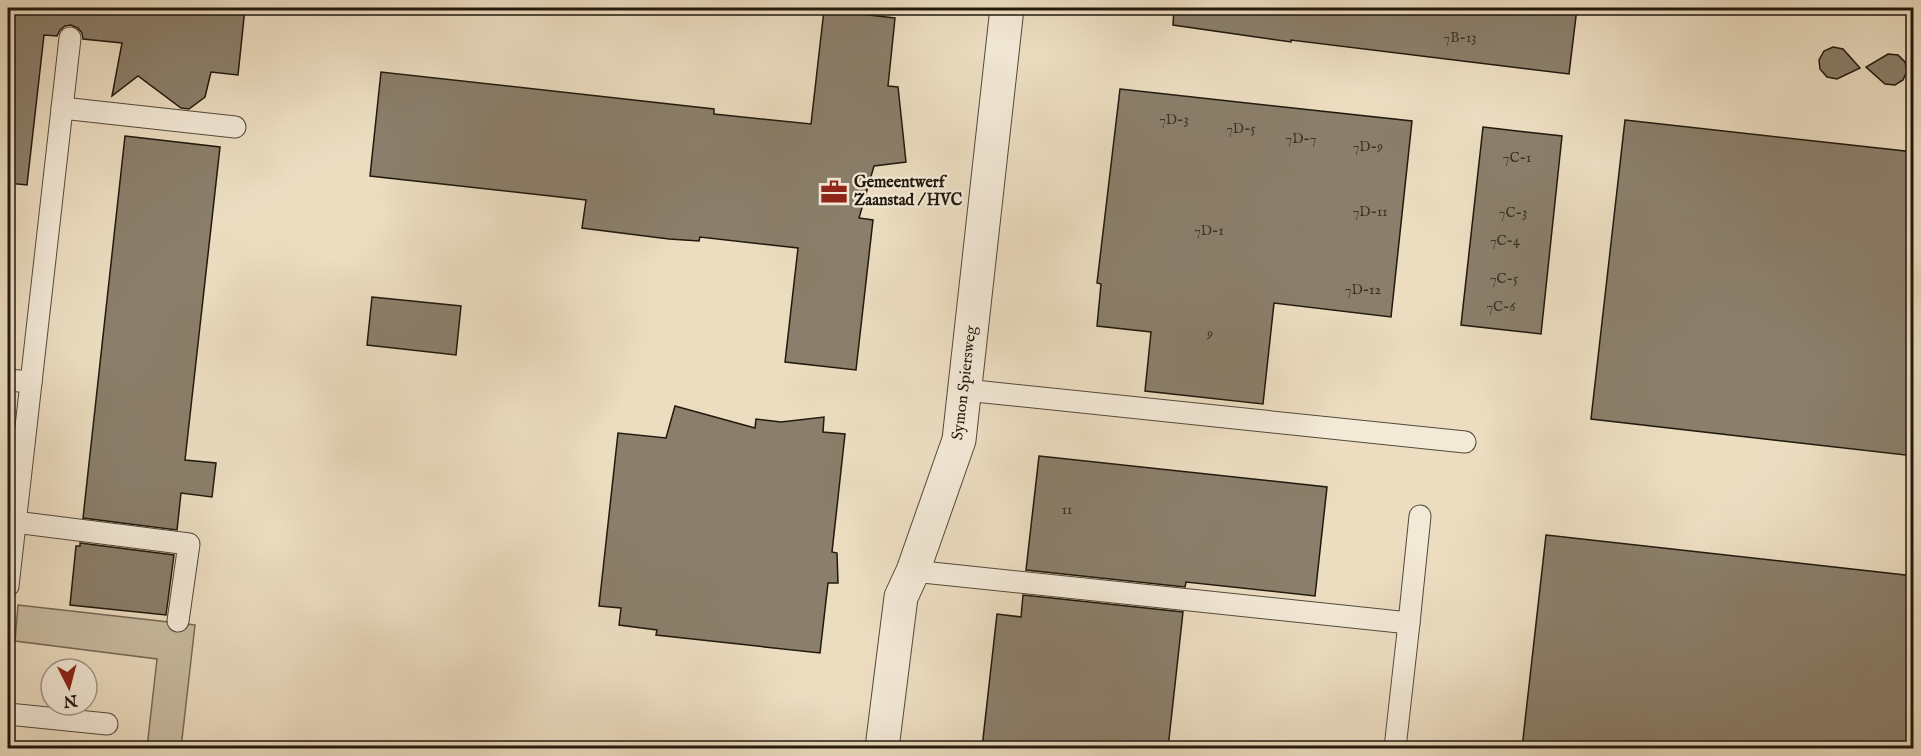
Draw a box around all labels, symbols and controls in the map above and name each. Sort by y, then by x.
house number: 7B-13 [1444,29,1476,47]
house number: 7D-3 [1159,111,1189,129]
house number: 7D-5 [1226,120,1256,138]
house number: 7D-7 [1286,130,1316,148]
house number: 7D-9 [1353,138,1383,156]
house number: 7C-1 [1503,149,1531,167]
place label: Gemeentwerf Zaanstad / HVC [854,173,963,211]
office icon: Gemeentwerf Zaanstad / HVC [819,177,849,207]
house number: 7D-11 [1353,203,1387,221]
house number: 7C-3 [1499,204,1527,222]
house number: 7D-1 [1194,222,1224,240]
house number: 7C-4 [1490,232,1520,250]
house number: 7C-5 [1490,270,1518,288]
house number: 7D-12 [1345,281,1381,299]
house number: 7C-6 [1487,298,1517,316]
street label: Symon Spiersweg [948,324,982,441]
house number: 9 [1206,325,1213,343]
house number: 11 [1062,501,1072,519]
north arrow [39,657,99,717]
text: N [62,689,79,711]

